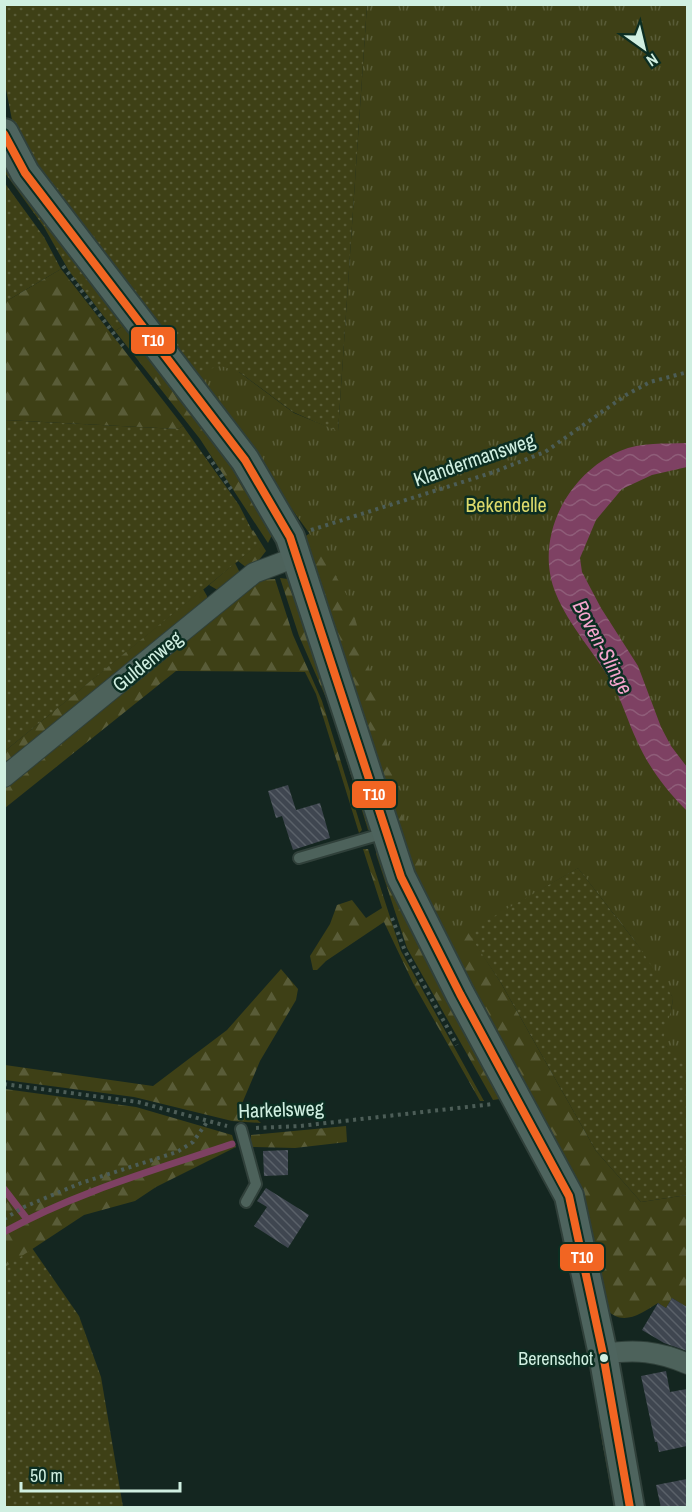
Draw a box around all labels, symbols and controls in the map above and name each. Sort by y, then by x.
north arrow [614,18,674,78]
text: N [642,49,662,72]
line badge: T10 [130,326,176,355]
text: T10 [142,329,164,351]
street label: Klandermansweg [410,426,538,492]
park label: Bekendelle [465,491,547,518]
water label: Boven-Slinge [566,595,640,699]
street label: Guldenweg [106,624,188,698]
line badge: T10 [351,780,397,809]
text: T10 [363,783,385,805]
street label: Harkelsweg [238,1094,324,1124]
line badge: T10 [559,1243,605,1272]
text: T10 [571,1246,593,1268]
place label: Berenschot [518,1346,593,1371]
marker: Berenschot [598,1352,610,1364]
scale bar [21,1455,180,1493]
text: 50 m [30,1463,63,1488]

